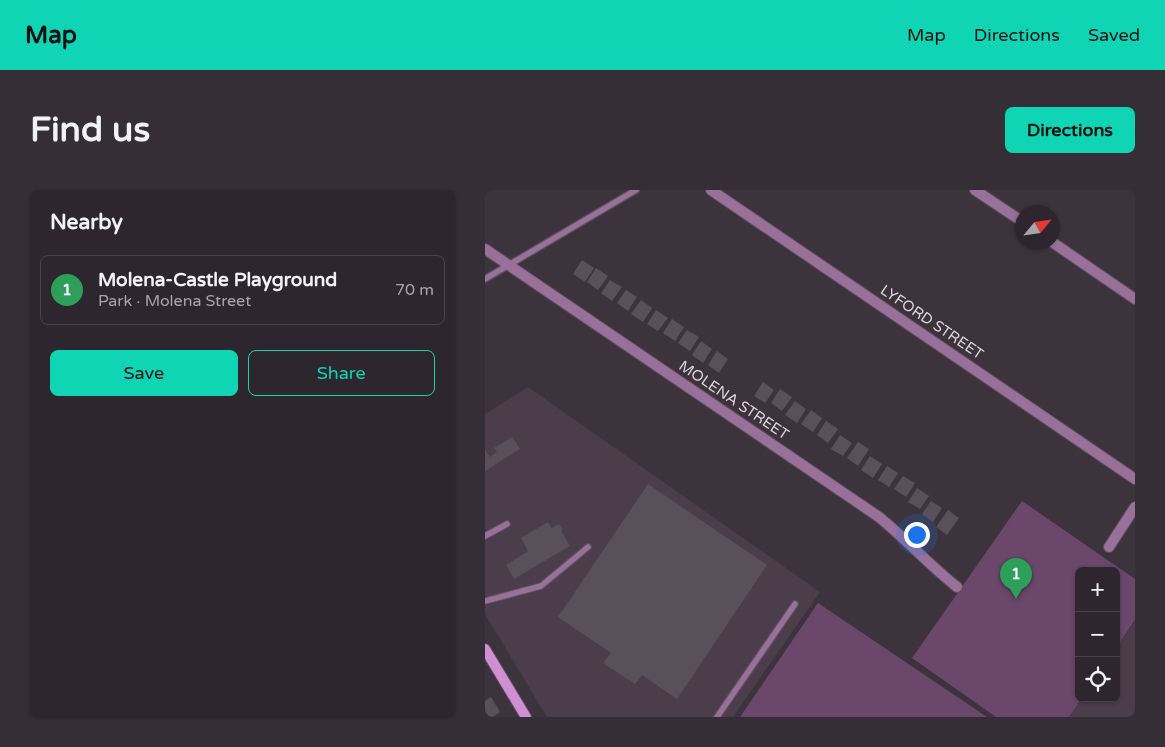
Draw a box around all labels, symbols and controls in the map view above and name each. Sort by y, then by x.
text: Map [25,21,77,50]
text: Map [907,24,946,46]
text: Directions [974,24,1060,46]
text: Saved [1088,24,1140,46]
button: Directions [1005,107,1135,153]
text: Find us [30,109,150,151]
north arrow [1015,205,1060,250]
text: Nearby [50,210,123,235]
text: Molena-Castle Playground [98,269,337,291]
text: 1 [62,280,72,300]
text: 70 m [395,280,434,300]
street label: LYFORD STREET [877,281,987,363]
text: Park · Molena Street [98,291,251,311]
button: Save [50,350,238,396]
button: Share [248,350,435,396]
street label: MOLENA STREET [676,357,792,443]
your location [904,522,930,548]
pin: 1 [1000,558,1032,599]
map controls [1075,567,1120,702]
button: + [1075,567,1120,612]
button: − [1075,612,1120,657]
button: locate [1075,657,1120,702]

